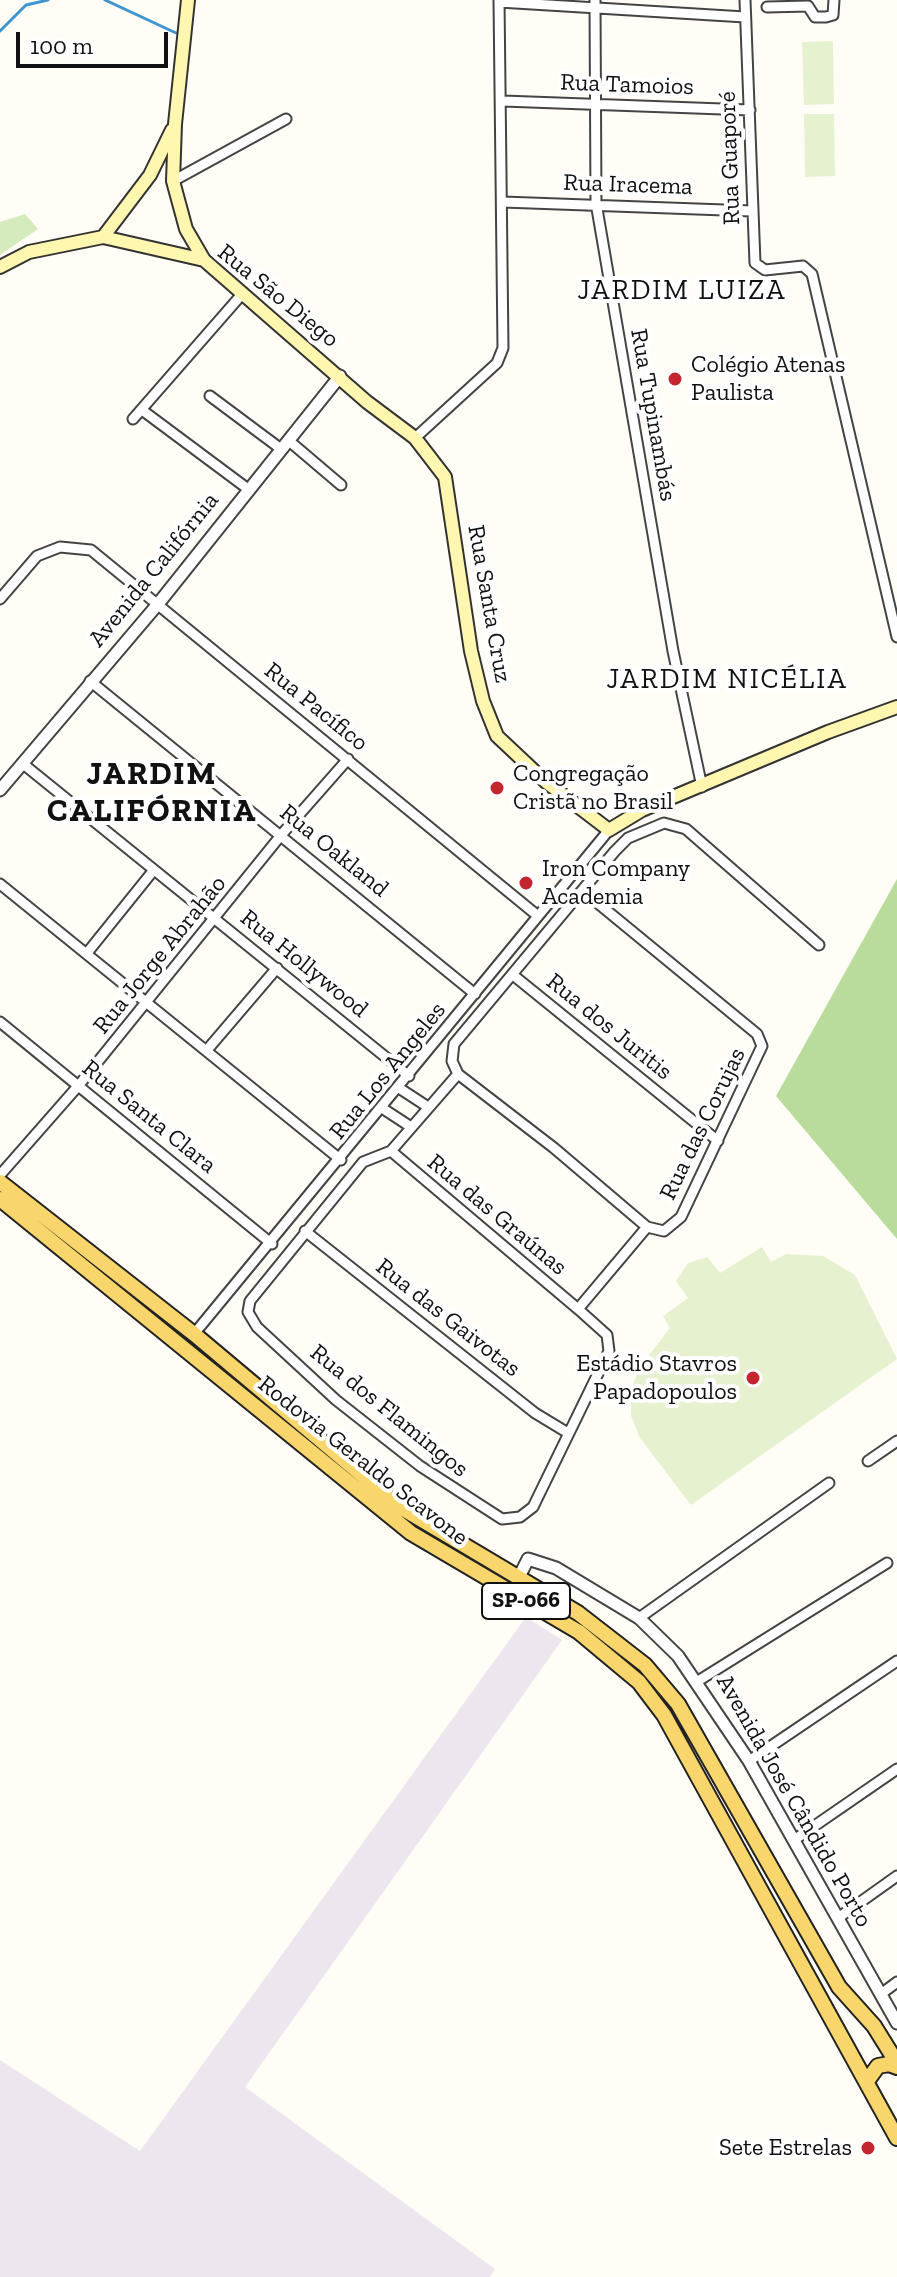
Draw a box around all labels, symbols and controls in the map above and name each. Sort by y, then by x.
scale bar [20,16,172,66]
text: 100 m [30,31,93,60]
street label: Rua Tamoios [560,68,694,102]
street label: Rua Guaporé [713,91,747,225]
street label: Rua Iracema [563,168,693,202]
street label: Rua São Diego [211,238,345,354]
district label: JARDIM LUIZA [578,274,786,308]
street label: Rua Tupinambás [624,327,682,503]
place label: Colégio Atenas Paulista [691,351,845,407]
marker: Colégio Atenas Paulista [666,370,684,388]
street label: Avenida Califórnia [83,487,225,653]
street label: Rua Santa Cruz [461,523,517,685]
street label: Rua Pacífico [258,656,374,758]
district label: JARDIM NICÉLIA [606,663,848,697]
district label: JARDIM CALIFÓRNIA [47,756,257,831]
place label: Congregação Cristã no Brasil [513,760,673,816]
marker: Congregação Cristã no Brasil [488,779,506,797]
street label: Rua Oakland [274,798,394,904]
place label: Iron Company Academia [542,855,690,911]
street label: Rua Jorge Abrahão [87,870,233,1040]
marker: Iron Company Academia [517,874,535,892]
street label: Rua Hollywood [234,904,374,1024]
street label: Rua dos Juritis [540,967,678,1087]
street label: Rua Los Angeles [324,996,452,1146]
street label: Rua das Corujas [654,1043,752,1205]
street label: Rua Santa Clara [76,1054,222,1180]
street label: Rua das Graúnas [421,1148,573,1282]
street label: Rua das Gaivotas [370,1253,526,1383]
street label: Rua dos Flamingos [304,1338,474,1484]
place label: Estádio Stavros Papadopoulos [576,1350,737,1406]
marker: Estádio Stavros Papadopoulos [744,1369,762,1387]
street label: Rodovia Geraldo Scavone [252,1370,474,1552]
road number: SP-066 [482,1583,570,1619]
street label: Avenida José Cândido Porto [710,1670,878,1932]
place label: Sete Estrelas [719,2134,852,2162]
marker: Sete Estrelas [859,2139,877,2157]

